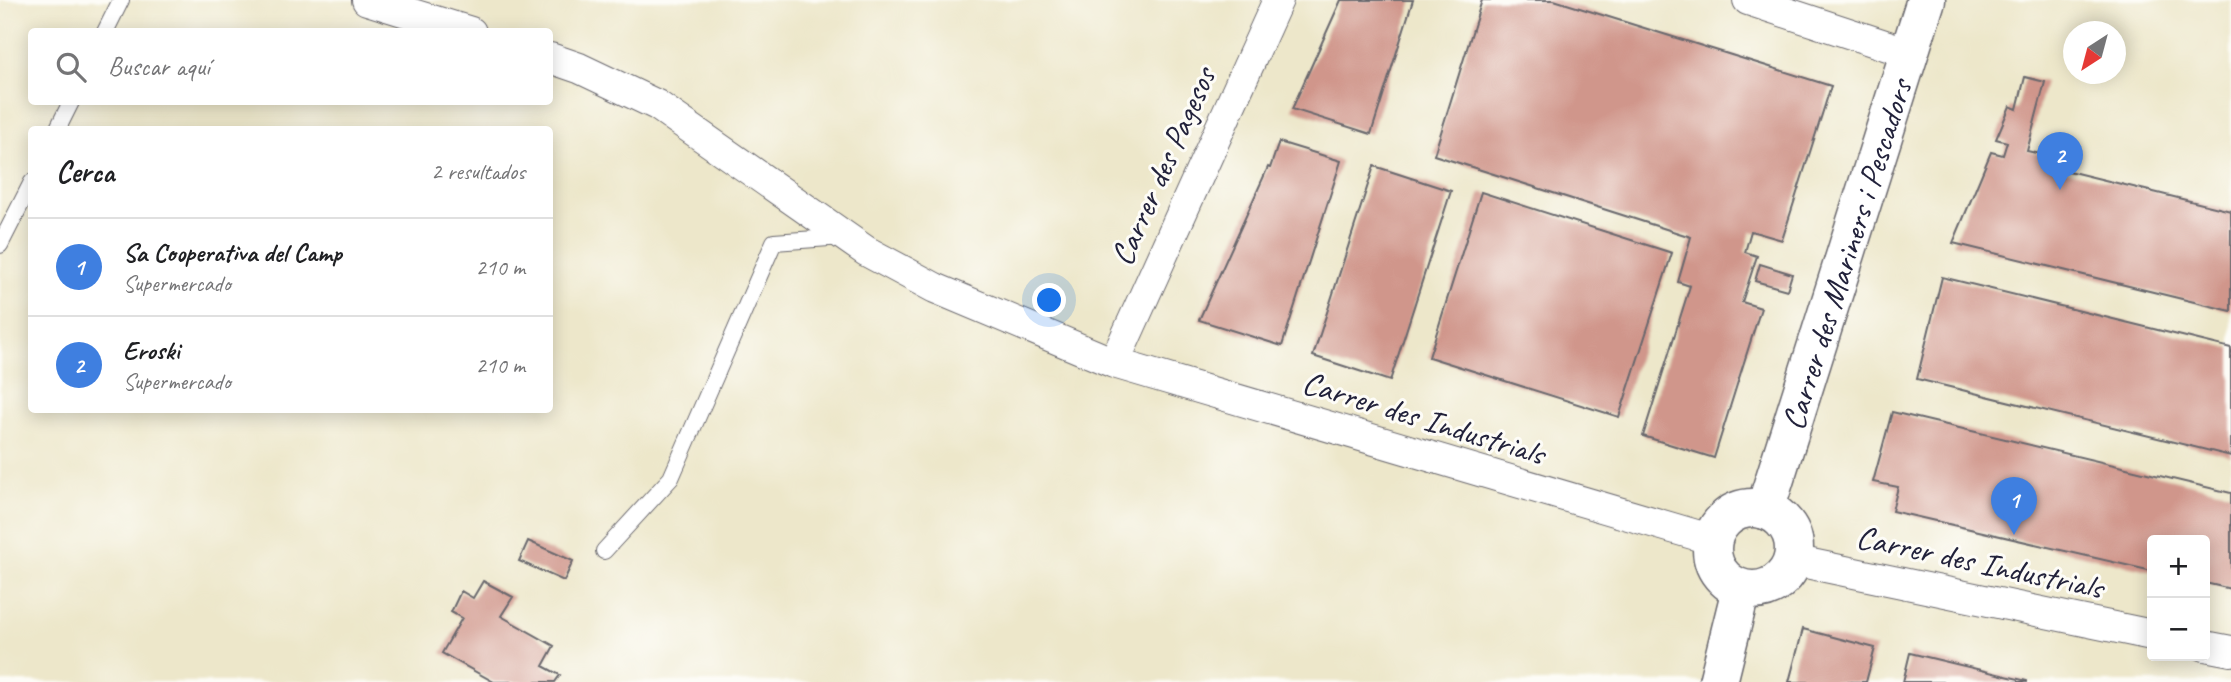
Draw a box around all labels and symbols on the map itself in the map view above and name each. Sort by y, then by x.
north arrow [2063,21,2126,84]
street label: Carrer des Pagesos [1101,58,1226,272]
street label: Carrer des Mariners i Pescadors [1772,72,1922,435]
pin: 2 [2037,132,2083,190]
your location [1032,283,1066,317]
street label: Carrer des Industrials [1298,361,1552,475]
pin: 1 [1991,477,2037,535]
street label: Carrer des Industrials [1853,515,2109,609]

